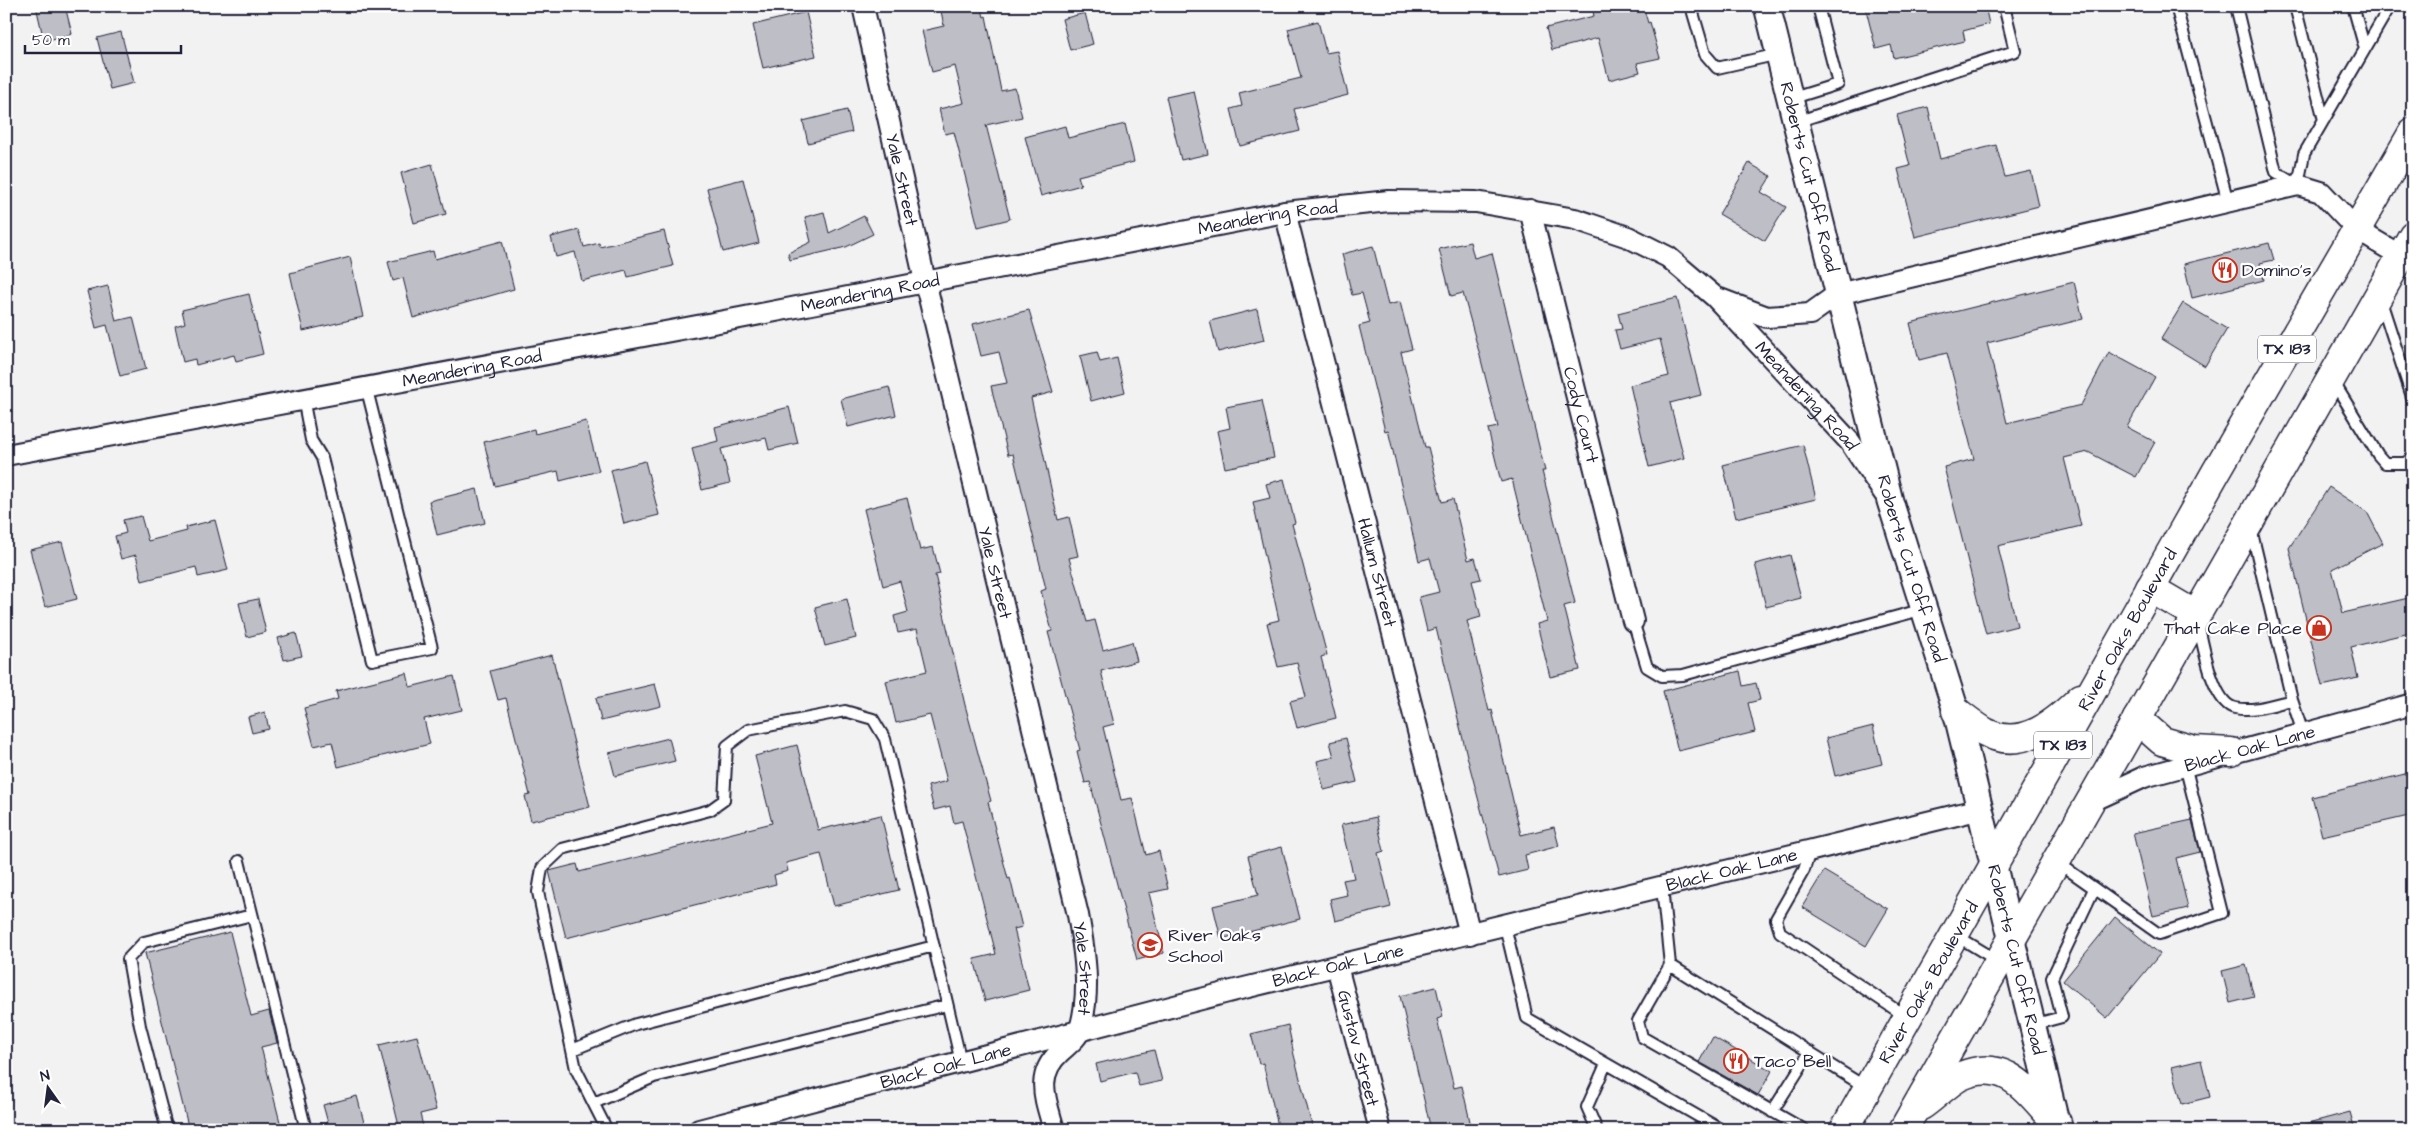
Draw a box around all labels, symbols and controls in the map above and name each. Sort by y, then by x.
scale bar [25,22,181,54]
text: 50 m [32,30,70,51]
street label: Roberts Cut Off Road [1774,79,1845,274]
street label: Yale Street [880,131,925,229]
street label: Meandering Road [1196,194,1339,241]
restaurant icon: Domino's [2212,257,2238,283]
place label: Domino's [2242,258,2312,283]
street label: Meandering Road [798,267,942,318]
street label: Meandering Road [1749,335,1864,455]
road number: TX 183 [2258,336,2316,362]
street label: Meandering Road [400,343,544,393]
street label: Cody Court [1557,364,1606,466]
street label: Roberts Cut Off Road [1871,472,1952,665]
street label: Hallum Street [1351,515,1403,630]
street label: Yale Street [972,524,1019,622]
street label: River Oaks Boulevard [2071,544,2183,715]
shop icon: That Cake Place [2306,615,2332,641]
place label: That Cake Place [2164,616,2302,641]
street label: Black Oak Lane [2182,719,2318,778]
road number: TX 183 [2034,732,2092,758]
street label: Black Oak Lane [1663,842,1800,898]
street label: Roberts Cut Off Road [1981,862,2052,1057]
street label: River Oaks Boulevard [1872,897,1984,1068]
street label: Yale Street [1067,920,1099,1018]
place label: River Oaks School [1168,923,1261,969]
school or university icon: River Oaks School [1137,932,1163,958]
street label: Black Oak Lane [1270,937,1407,993]
street label: Gustav Street [1331,987,1386,1110]
street label: Black Oak Lane [878,1037,1014,1095]
restaurant icon: Taco Bell [1723,1048,1749,1074]
place label: Taco Bell [1754,1049,1831,1074]
north arrow [22,1064,72,1114]
text: N [38,1066,52,1087]

